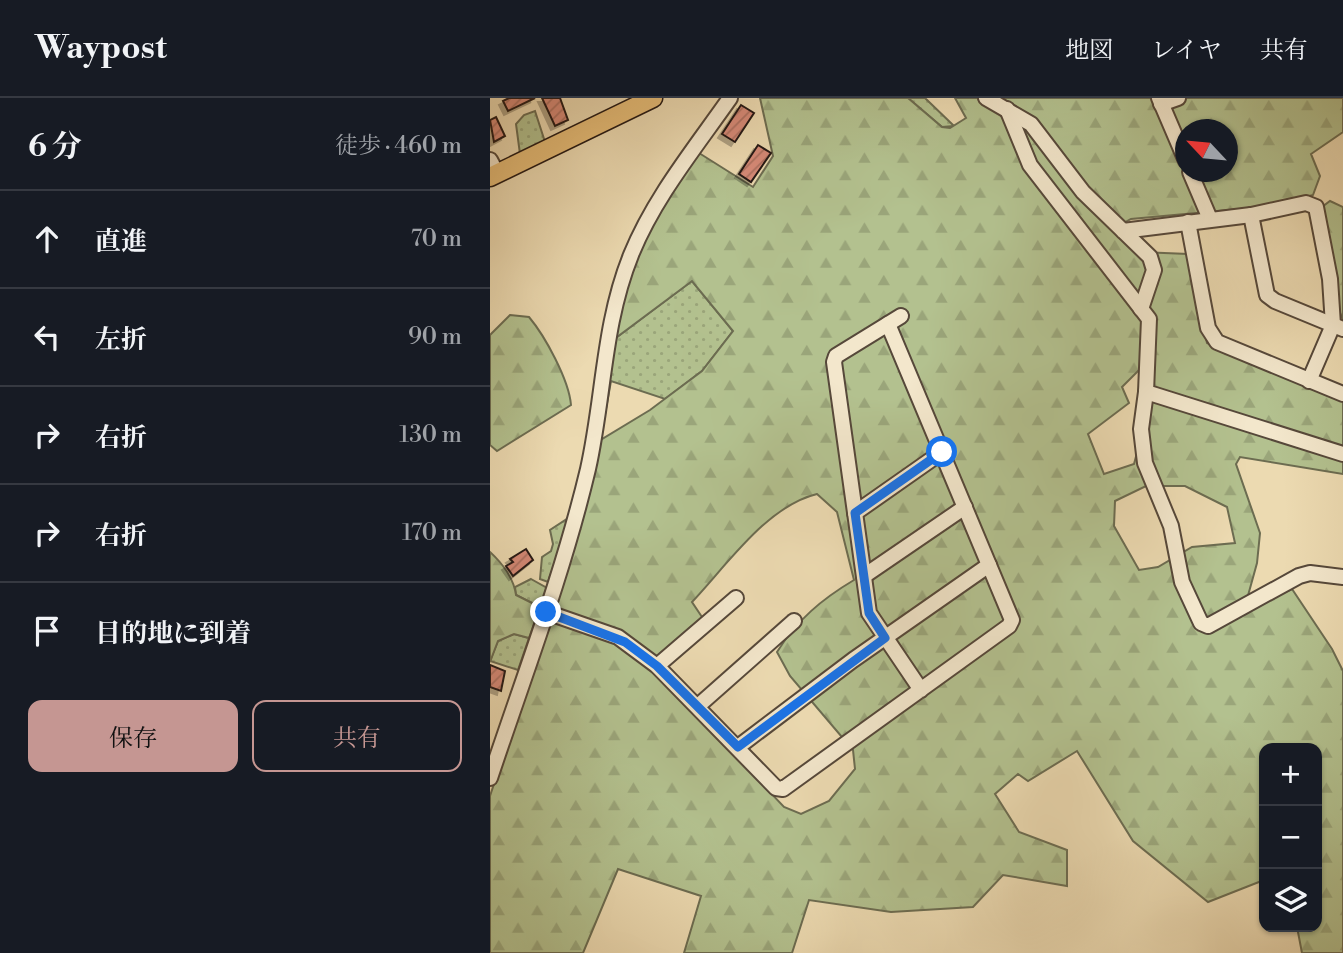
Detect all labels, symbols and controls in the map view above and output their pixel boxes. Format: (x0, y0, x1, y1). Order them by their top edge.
text: Waypost (35, 28, 167, 69)
text: 地図 (1065, 36, 1113, 66)
text: レイヤ (1151, 36, 1222, 66)
text: 共有 (1260, 36, 1308, 66)
north arrow (1175, 119, 1238, 182)
text: 6 分 (28, 128, 82, 166)
text: 徒歩 · 460 m (335, 132, 462, 160)
icon: ahead (28, 220, 66, 258)
text: 70 m (411, 225, 462, 253)
text: 直進 (95, 226, 147, 258)
icon: left (28, 318, 66, 356)
text: 90 m (408, 323, 462, 351)
text: 左折 (95, 324, 147, 356)
icon: right (28, 416, 66, 454)
text: 130 m (399, 421, 462, 449)
text: 右折 (95, 422, 147, 454)
route start (926, 436, 957, 467)
icon: right (28, 514, 66, 552)
text: 170 m (402, 519, 462, 547)
text: 右折 (95, 520, 147, 552)
route end (530, 596, 561, 627)
icon: arrive (28, 612, 66, 650)
text: 目的地に到着 (95, 618, 251, 650)
button: 保存 (28, 700, 238, 772)
button: 共有 (252, 700, 462, 772)
map controls (1259, 743, 1322, 932)
button: + (1259, 743, 1322, 806)
button: − (1259, 806, 1322, 869)
button: layers (1259, 869, 1322, 932)

